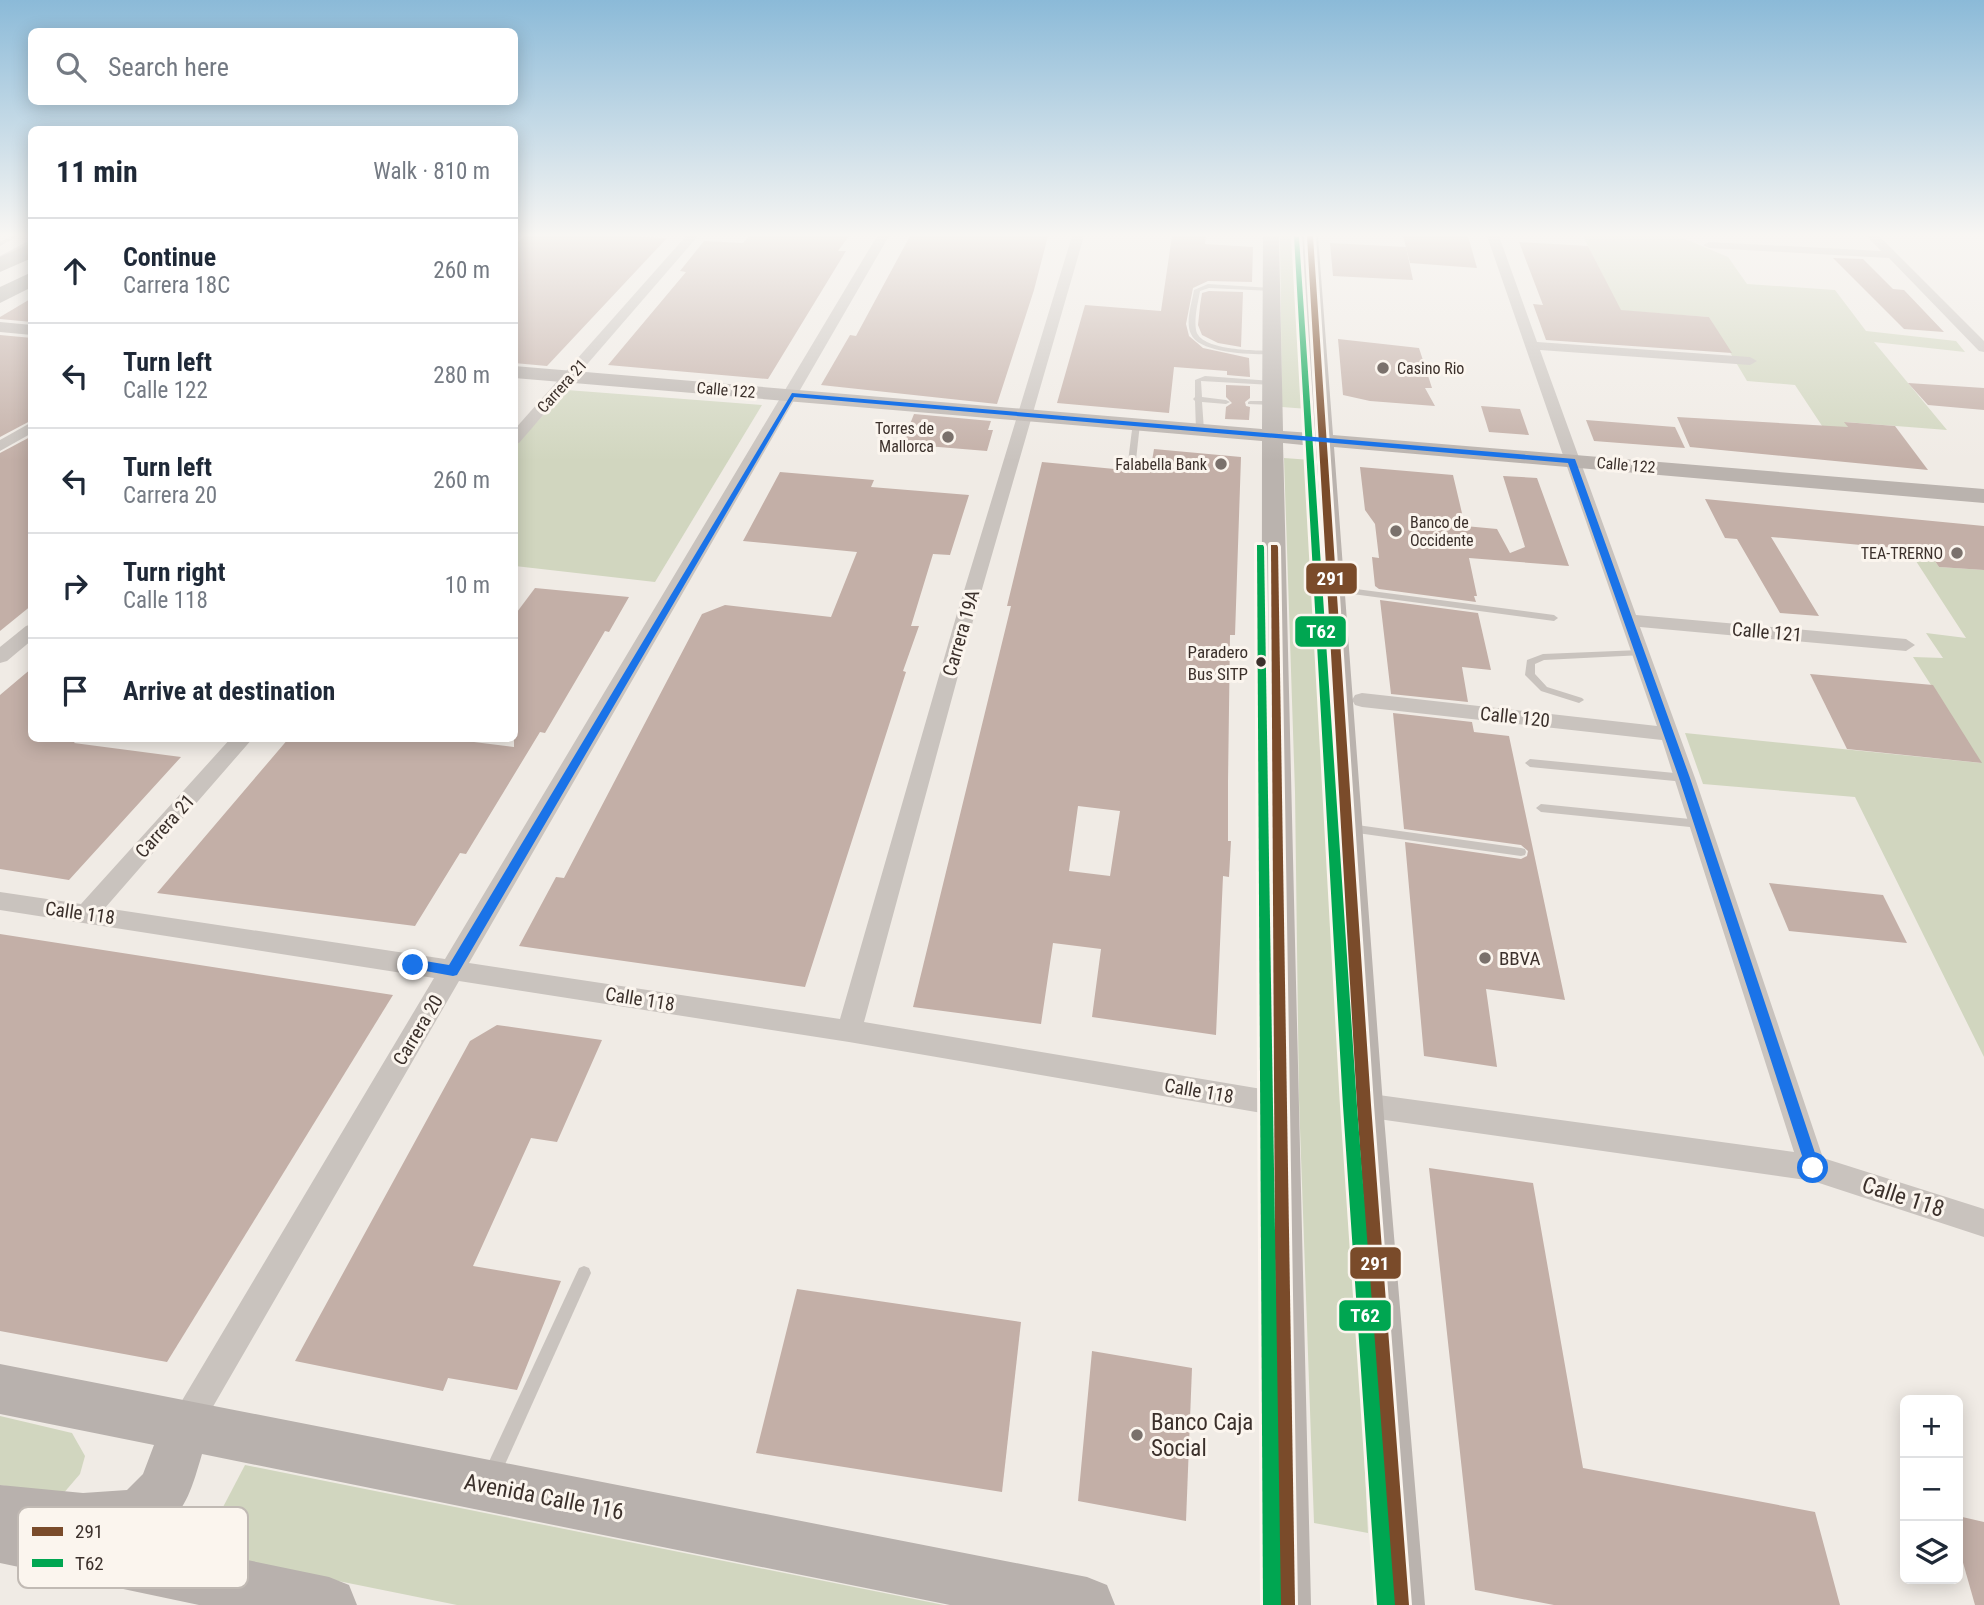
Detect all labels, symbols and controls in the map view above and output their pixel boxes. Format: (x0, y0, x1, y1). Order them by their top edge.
search box (28, 28, 518, 105)
icon: search (52, 48, 90, 86)
text: Search here (108, 52, 229, 82)
text: 11 min (56, 154, 138, 189)
text: Walk · 810 m (373, 158, 490, 185)
text: Continue (123, 242, 216, 272)
icon: ahead (56, 252, 94, 290)
text: 260 m (433, 257, 490, 284)
text: Carrera 18C (123, 272, 230, 299)
text: Turn left (123, 347, 212, 377)
street label: Carrera 21 (533, 355, 591, 417)
icon: left (56, 357, 94, 395)
place label: Casino Rio (1397, 359, 1464, 378)
marker: Casino Rio (1375, 360, 1391, 376)
text: 280 m (433, 362, 490, 389)
text: Calle 122 (123, 377, 208, 404)
street label: Calle 122 (696, 378, 756, 402)
place label: Torres de Mallorca (875, 419, 934, 456)
marker: Torres de Mallorca (940, 429, 956, 445)
text: Turn left (123, 452, 212, 482)
street label: Calle 122 (1596, 453, 1656, 477)
place label: Falabella Bank (1115, 455, 1208, 474)
marker: Falabella Bank (1213, 456, 1229, 472)
icon: left (56, 462, 94, 500)
text: 260 m (433, 467, 490, 494)
text: Carrera 20 (123, 482, 217, 509)
place label: Banco de Occidente (1410, 513, 1474, 550)
marker: Banco de Occidente (1388, 523, 1404, 539)
place label: TEA-TRERNO (1861, 544, 1943, 563)
marker: TEA-TRERNO (1949, 545, 1965, 561)
text: Turn right (123, 557, 225, 587)
line badge: 291 (1305, 562, 1358, 595)
icon: right (56, 567, 94, 605)
text: 291 (1317, 567, 1345, 590)
text: 10 m (445, 572, 490, 599)
text: Calle 118 (123, 587, 208, 614)
street label: Carrera 19A (938, 587, 984, 679)
line badge: T62 (1294, 615, 1347, 648)
street label: Calle 121 (1731, 617, 1803, 647)
text: T62 (1306, 620, 1336, 643)
place label: Paradero Bus SITP (1188, 642, 1248, 684)
marker: Paradero Bus SITP (1254, 655, 1268, 669)
icon: arrive (56, 672, 94, 710)
text: Arrive at destination (123, 676, 335, 706)
street label: Calle 120 (1479, 702, 1551, 732)
street label: Carrera 21 (130, 789, 200, 863)
street label: Calle 118 (44, 897, 116, 929)
place label: BBVA (1499, 947, 1540, 970)
route end (397, 949, 428, 980)
marker: BBVA (1477, 950, 1493, 966)
street label: Calle 118 (604, 982, 676, 1016)
street label: Carrera 20 (388, 991, 448, 1069)
street label: Calle 118 (1163, 1074, 1235, 1108)
route start (1797, 1152, 1828, 1183)
street label: Calle 118 (1859, 1171, 1947, 1223)
line badge: 291 (1349, 1246, 1402, 1280)
text: 291 (1361, 1252, 1389, 1275)
line badge: T62 (1338, 1299, 1392, 1332)
text: T62 (1350, 1304, 1380, 1327)
map controls (1900, 1395, 1963, 1584)
button: + (1900, 1395, 1963, 1458)
place label: Banco Caja Social (1151, 1409, 1253, 1462)
marker: Banco Caja Social (1129, 1427, 1145, 1443)
button: − (1900, 1458, 1963, 1521)
street label: Avenida Calle 116 (462, 1468, 626, 1526)
legend (18, 1507, 248, 1588)
text: 291 (75, 1520, 103, 1543)
button: layers (1900, 1521, 1963, 1584)
text: T62 (75, 1552, 104, 1575)

